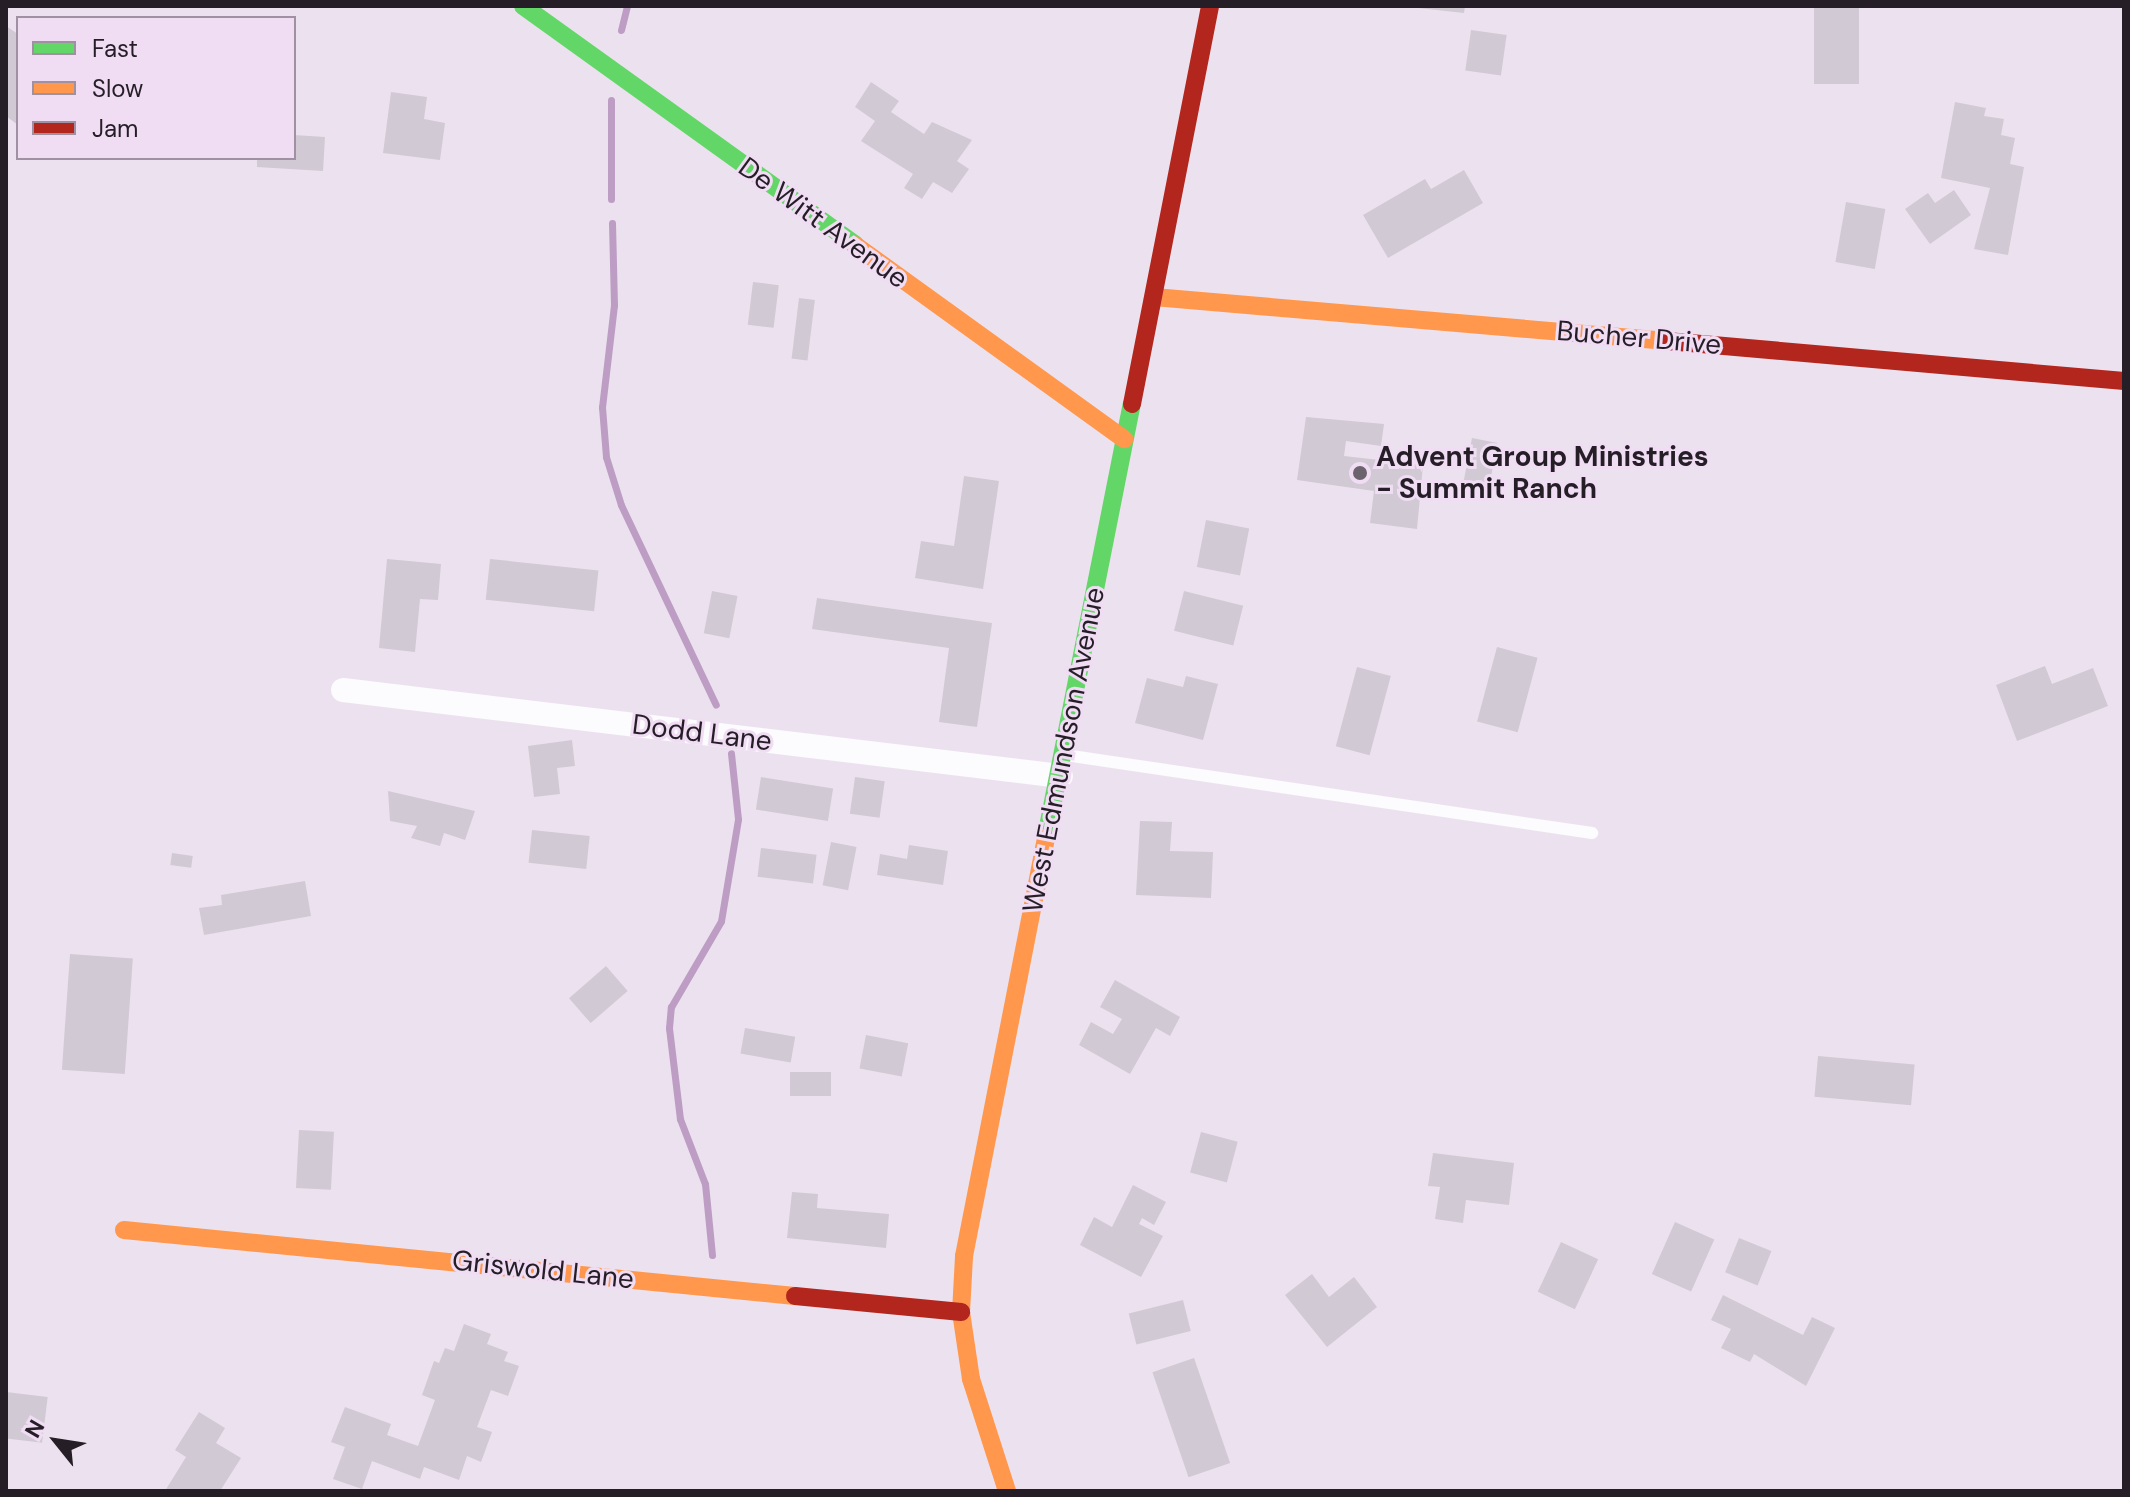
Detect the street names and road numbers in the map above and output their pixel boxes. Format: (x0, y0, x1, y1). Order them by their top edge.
street label: De Witt Avenue (732, 150, 914, 296)
street label: Bucher Drive (1555, 314, 1723, 362)
street label: West Edmundson Avenue (1016, 584, 1112, 916)
street label: Dodd Lane (630, 708, 774, 758)
street label: Griswold Lane (451, 1244, 635, 1296)

